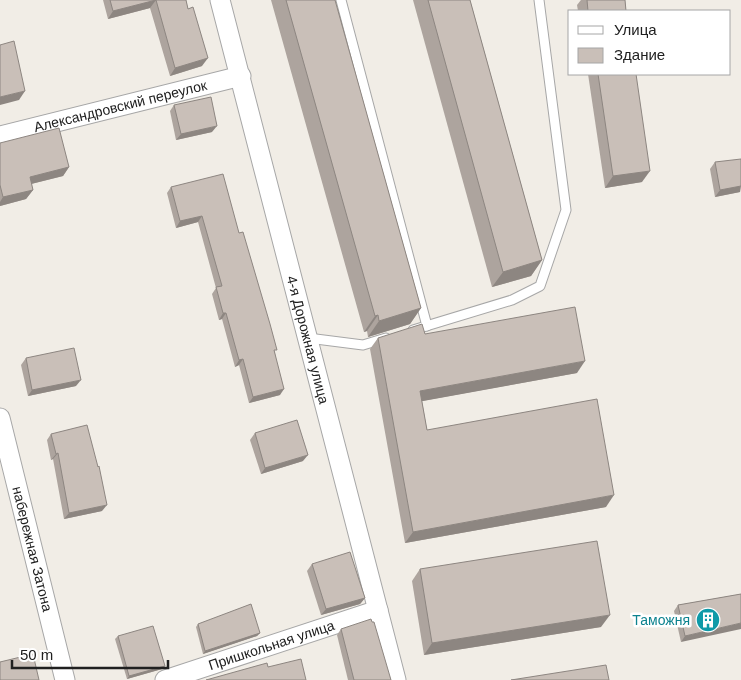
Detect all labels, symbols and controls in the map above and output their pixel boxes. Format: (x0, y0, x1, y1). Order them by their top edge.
legend (568, 10, 731, 75)
text: Улица (614, 21, 657, 38)
text: Здание (614, 46, 665, 63)
street label: Александровский переулок (32, 77, 209, 135)
street label: 4-я Дорожная улица (284, 274, 332, 406)
street label: набережная Затона (9, 485, 56, 614)
building icon: Таможня (695, 607, 721, 633)
place label: Таможня (632, 612, 690, 628)
street label: Пришкольная улица (206, 617, 337, 673)
scale bar (12, 638, 169, 670)
text: 50 m (20, 646, 53, 663)

